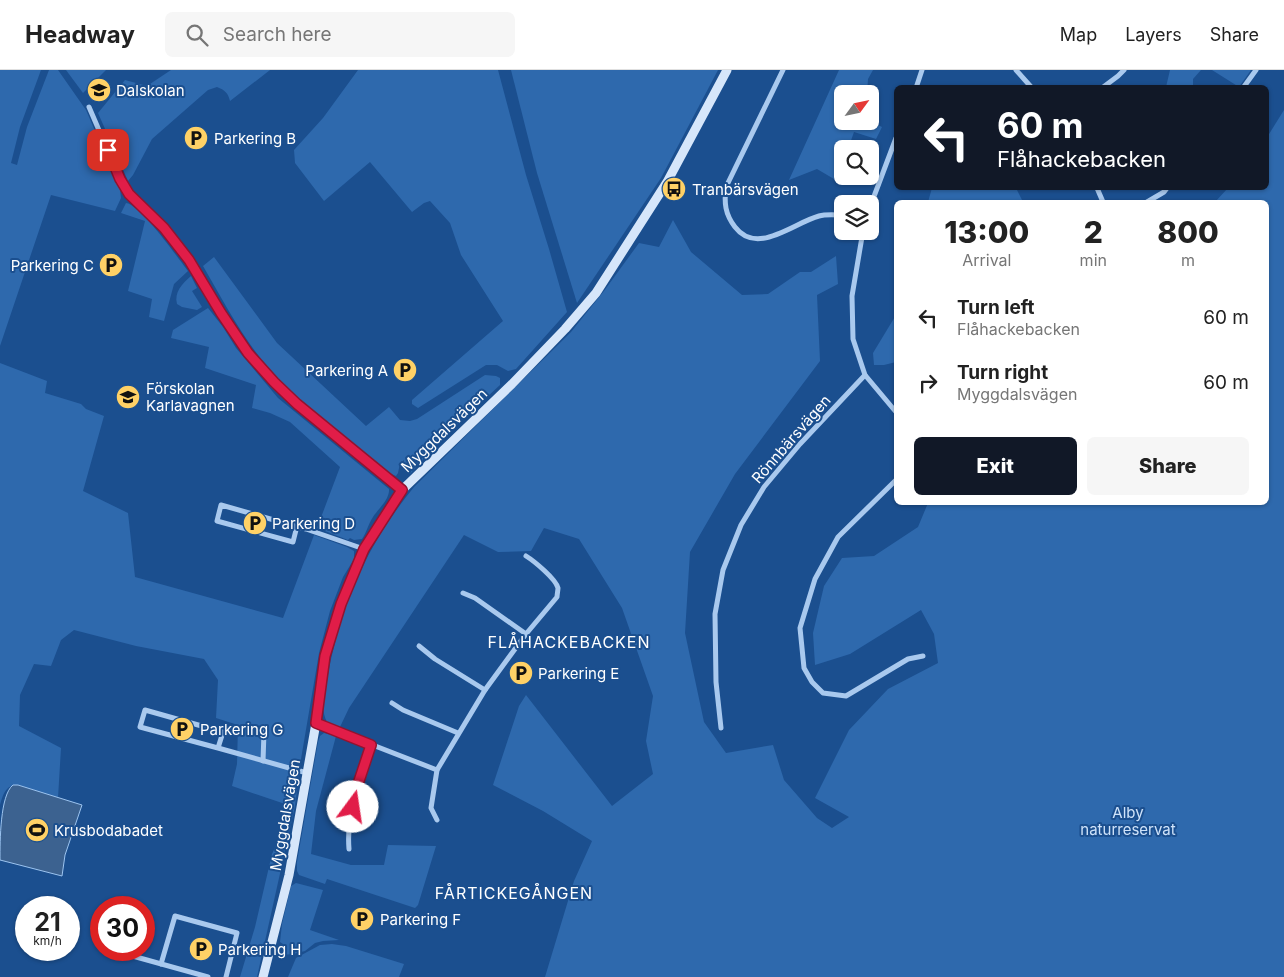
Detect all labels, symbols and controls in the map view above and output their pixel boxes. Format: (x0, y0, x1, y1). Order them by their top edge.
search box (165, 12, 515, 57)
text: Headway (25, 20, 135, 49)
icon: search (183, 21, 211, 49)
text: Search here (223, 23, 331, 46)
text: Map (1060, 24, 1097, 45)
text: Layers (1125, 24, 1182, 45)
text: Share (1210, 24, 1259, 45)
school or university icon: Dalskolan (86, 77, 112, 103)
place label: Dalskolan (116, 81, 185, 100)
north arrow (834, 85, 879, 130)
map controls (834, 85, 879, 240)
text: 60 m (997, 104, 1084, 146)
icon: left (914, 105, 979, 170)
parking icon: Parkering B (183, 125, 209, 151)
pin (87, 129, 129, 171)
place label: Parkering B (214, 129, 296, 148)
icon: arrive (94, 136, 122, 164)
button: search (834, 140, 879, 185)
text: Flåhackebacken (997, 146, 1166, 172)
bus stop icon: Tranbärsvägen (661, 176, 687, 202)
place label: Tranbärsvägen (692, 180, 799, 199)
button: layers (834, 195, 879, 240)
text: 13:00 (944, 214, 1029, 250)
text: 2 (1084, 214, 1103, 250)
text: 800 (1157, 214, 1219, 250)
text: Arrival (962, 250, 1011, 270)
text: min (1080, 250, 1107, 270)
text: m (1181, 250, 1195, 270)
parking icon: Parkering C (98, 252, 124, 278)
place label: Parkering C (11, 256, 94, 275)
text: Turn left (957, 296, 1035, 319)
icon: left (914, 304, 942, 332)
text: 60 m (1203, 306, 1249, 329)
text: Flåhackebacken (957, 319, 1080, 339)
parking icon: Parkering A (392, 357, 418, 383)
place label: Parkering A (305, 361, 388, 380)
text: Turn right (957, 361, 1048, 384)
icon: right (914, 369, 942, 397)
text: 60 m (1203, 371, 1249, 394)
place label: Förskolan Karlavagnen (146, 379, 235, 415)
school or university icon: Förskolan Karlavagnen (115, 384, 141, 410)
street label: Myggdalsvägen (397, 384, 491, 476)
text: Myggdalsvägen (957, 384, 1077, 404)
street label: Rönnbärsvägen (747, 391, 835, 487)
button: Exit (914, 437, 1077, 495)
button: Share (1087, 437, 1249, 495)
parking icon: Parkering D (242, 510, 268, 536)
place label: Parkering D (272, 514, 355, 533)
district label: FLÅHACKEBACKEN (487, 632, 651, 652)
parking icon: Parkering E (508, 660, 534, 686)
place label: Parkering E (538, 664, 619, 683)
parking icon: Parkering G (169, 716, 195, 742)
place label: Parkering G (200, 720, 284, 739)
street label: Myggdalsvägen (266, 758, 304, 872)
position arrow (326, 780, 378, 832)
park label: Alby naturreservat (1080, 803, 1176, 839)
sports icon: Krusbodabadet (24, 817, 50, 843)
place label: Krusbodabadet (54, 821, 163, 840)
district label: FÅRTICKEGÅNGEN (435, 883, 593, 903)
speed limit sign: 30 (90, 896, 155, 961)
parking icon: Parkering F (349, 906, 375, 932)
text: 21 (34, 907, 61, 937)
place label: Parkering F (380, 910, 461, 929)
text: km/h (33, 933, 62, 948)
parking icon: Parkering H (188, 936, 214, 962)
place label: Parkering H (218, 940, 301, 959)

